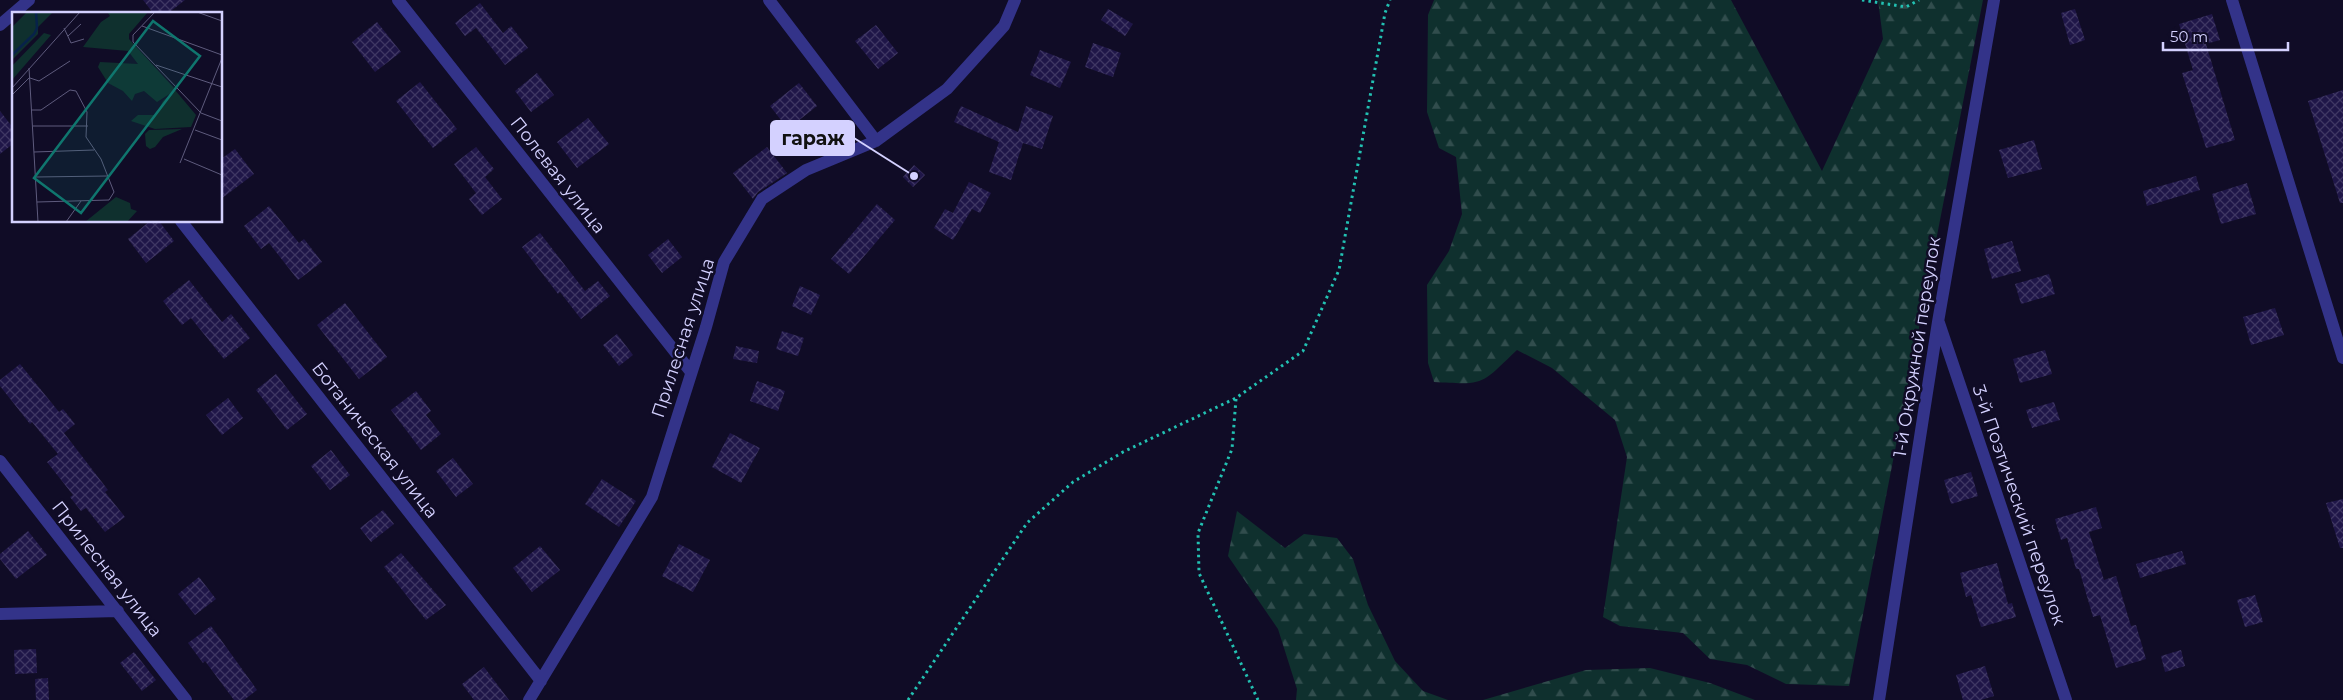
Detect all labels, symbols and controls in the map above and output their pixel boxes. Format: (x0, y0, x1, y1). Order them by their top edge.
inset map (12, 12, 222, 222)
scale bar (2163, 20, 2288, 52)
text: 50 m (2170, 27, 2208, 46)
street label: Полевая улица (506, 112, 610, 238)
callout: гараж (771, 121, 854, 155)
text: гараж (781, 127, 845, 150)
street label: 1-й Окружной переулок (1889, 235, 1945, 459)
street label: Прилесная улица (647, 255, 719, 421)
street label: Ботаническая улица (307, 357, 443, 523)
street label: 3-й Поэтический переулок (1967, 382, 2071, 629)
street label: Прилесная улица (47, 497, 167, 641)

